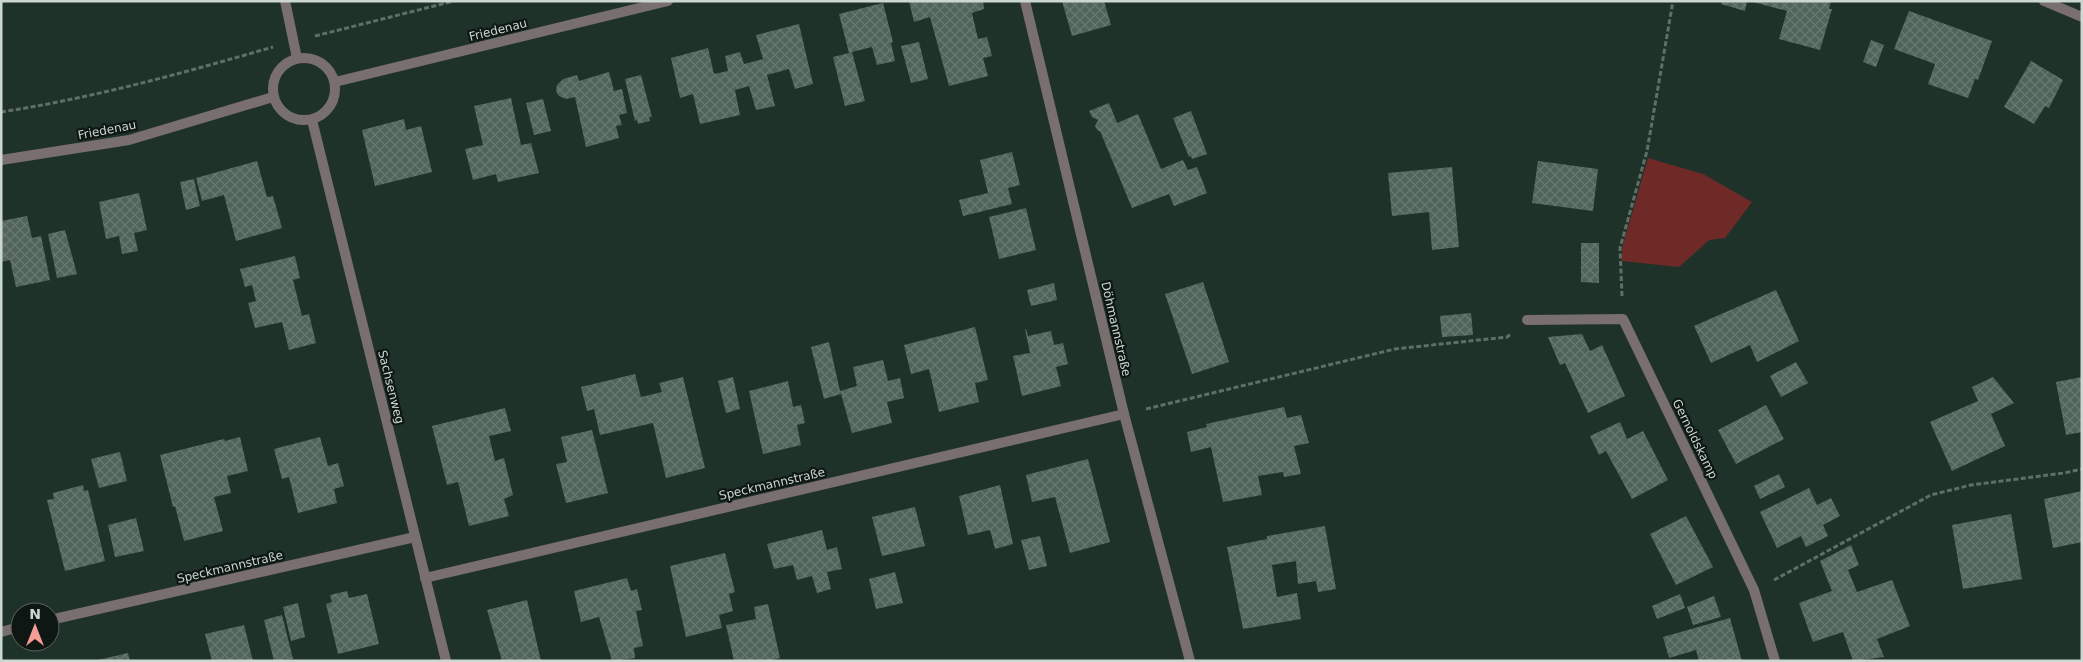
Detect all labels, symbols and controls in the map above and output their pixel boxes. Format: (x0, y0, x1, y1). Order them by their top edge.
street label: Friedenau (468, 16, 528, 44)
street label: Friedenau (77, 117, 137, 143)
street label: Döhmannstraße (1098, 280, 1134, 378)
street label: Sachsenweg (375, 349, 407, 425)
street label: Gernoldskamp (1670, 397, 1720, 481)
street label: Speckmannstraße (718, 465, 826, 503)
street label: Speckmannstraße (176, 548, 284, 586)
north arrow (10, 602, 60, 652)
text: N (29, 606, 41, 622)

